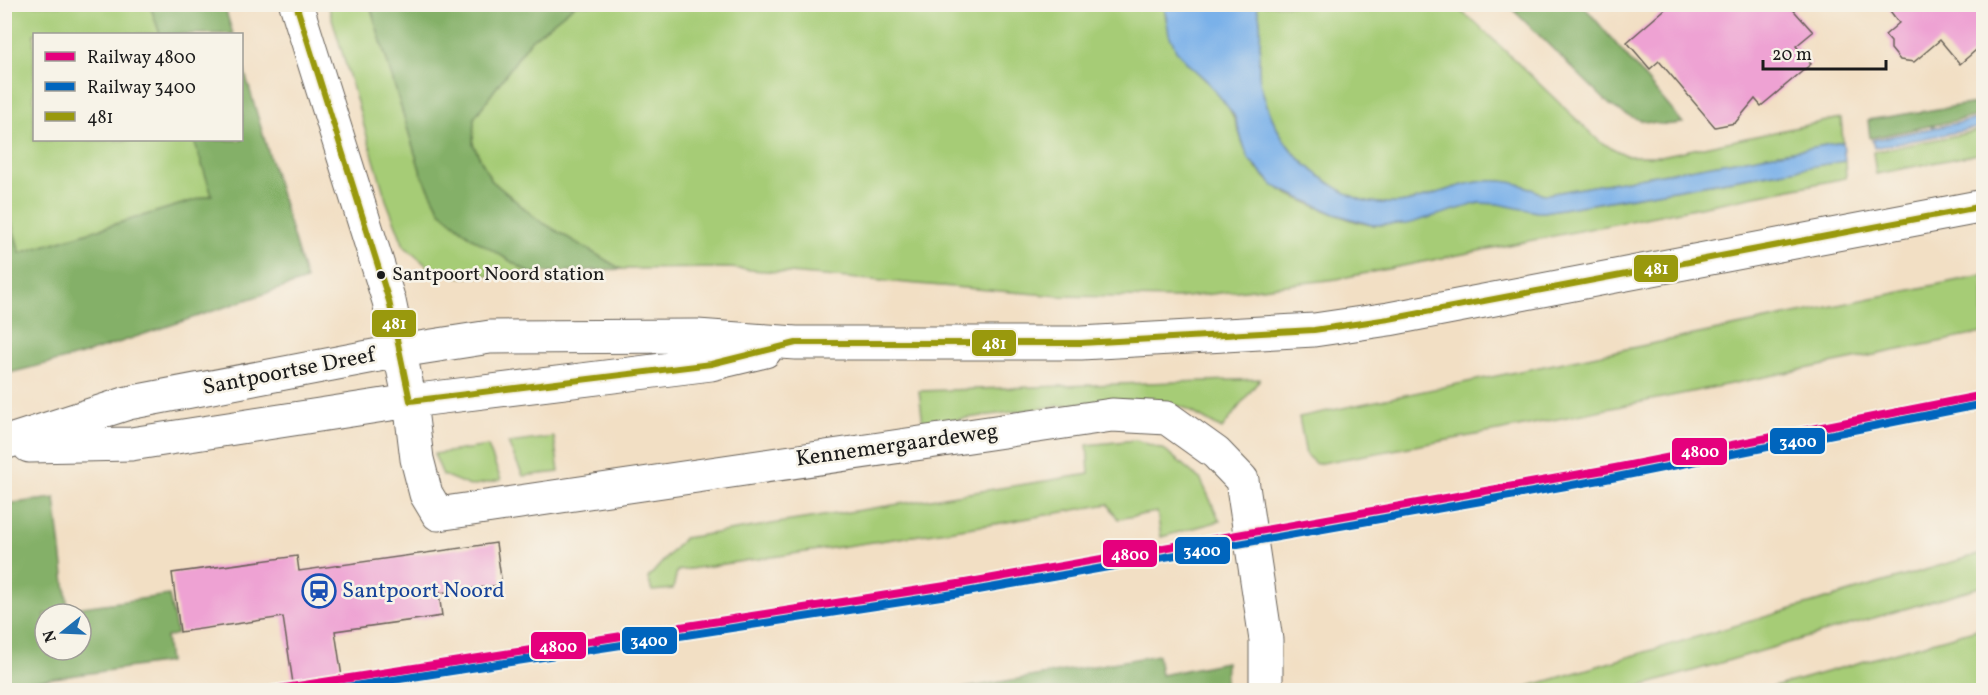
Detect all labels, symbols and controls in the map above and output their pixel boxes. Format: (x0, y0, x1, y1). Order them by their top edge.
legend (33, 33, 243, 141)
scale bar (1763, 33, 1886, 71)
text: 20 m (1772, 43, 1812, 68)
text: Railway 4800 (87, 46, 196, 71)
text: Railway 3400 (87, 76, 196, 101)
text: 481 (87, 106, 114, 131)
line badge: 481 (1633, 254, 1679, 283)
text: 481 (1644, 259, 1668, 281)
place label: Santpoort Noord station (392, 261, 605, 289)
marker: Santpoort Noord station (375, 269, 387, 281)
line badge: 481 (371, 309, 417, 338)
text: 481 (382, 314, 406, 336)
line badge: 481 (971, 329, 1017, 357)
text: 481 (982, 334, 1006, 356)
street label: Santpoortse Dreef (200, 340, 380, 404)
street label: Kennemergaardeweg (794, 416, 1000, 476)
line badge: 3400 (1769, 427, 1826, 455)
text: 3400 (1779, 432, 1817, 454)
line badge: 4800 (1671, 437, 1728, 466)
text: 4800 (1681, 442, 1719, 464)
line badge: 3400 (1174, 536, 1231, 565)
line badge: 4800 (1102, 539, 1158, 568)
text: 3400 (1183, 541, 1221, 563)
text: 4800 (1111, 545, 1149, 567)
station icon: Santpoort Noord (301, 573, 337, 609)
place label: Santpoort Noord (342, 576, 505, 607)
north arrow (33, 602, 93, 662)
line badge: 3400 (621, 626, 678, 655)
text: N (38, 627, 63, 645)
line badge: 4800 (530, 631, 587, 660)
text: 3400 (630, 631, 668, 653)
text: 4800 (539, 637, 577, 659)

